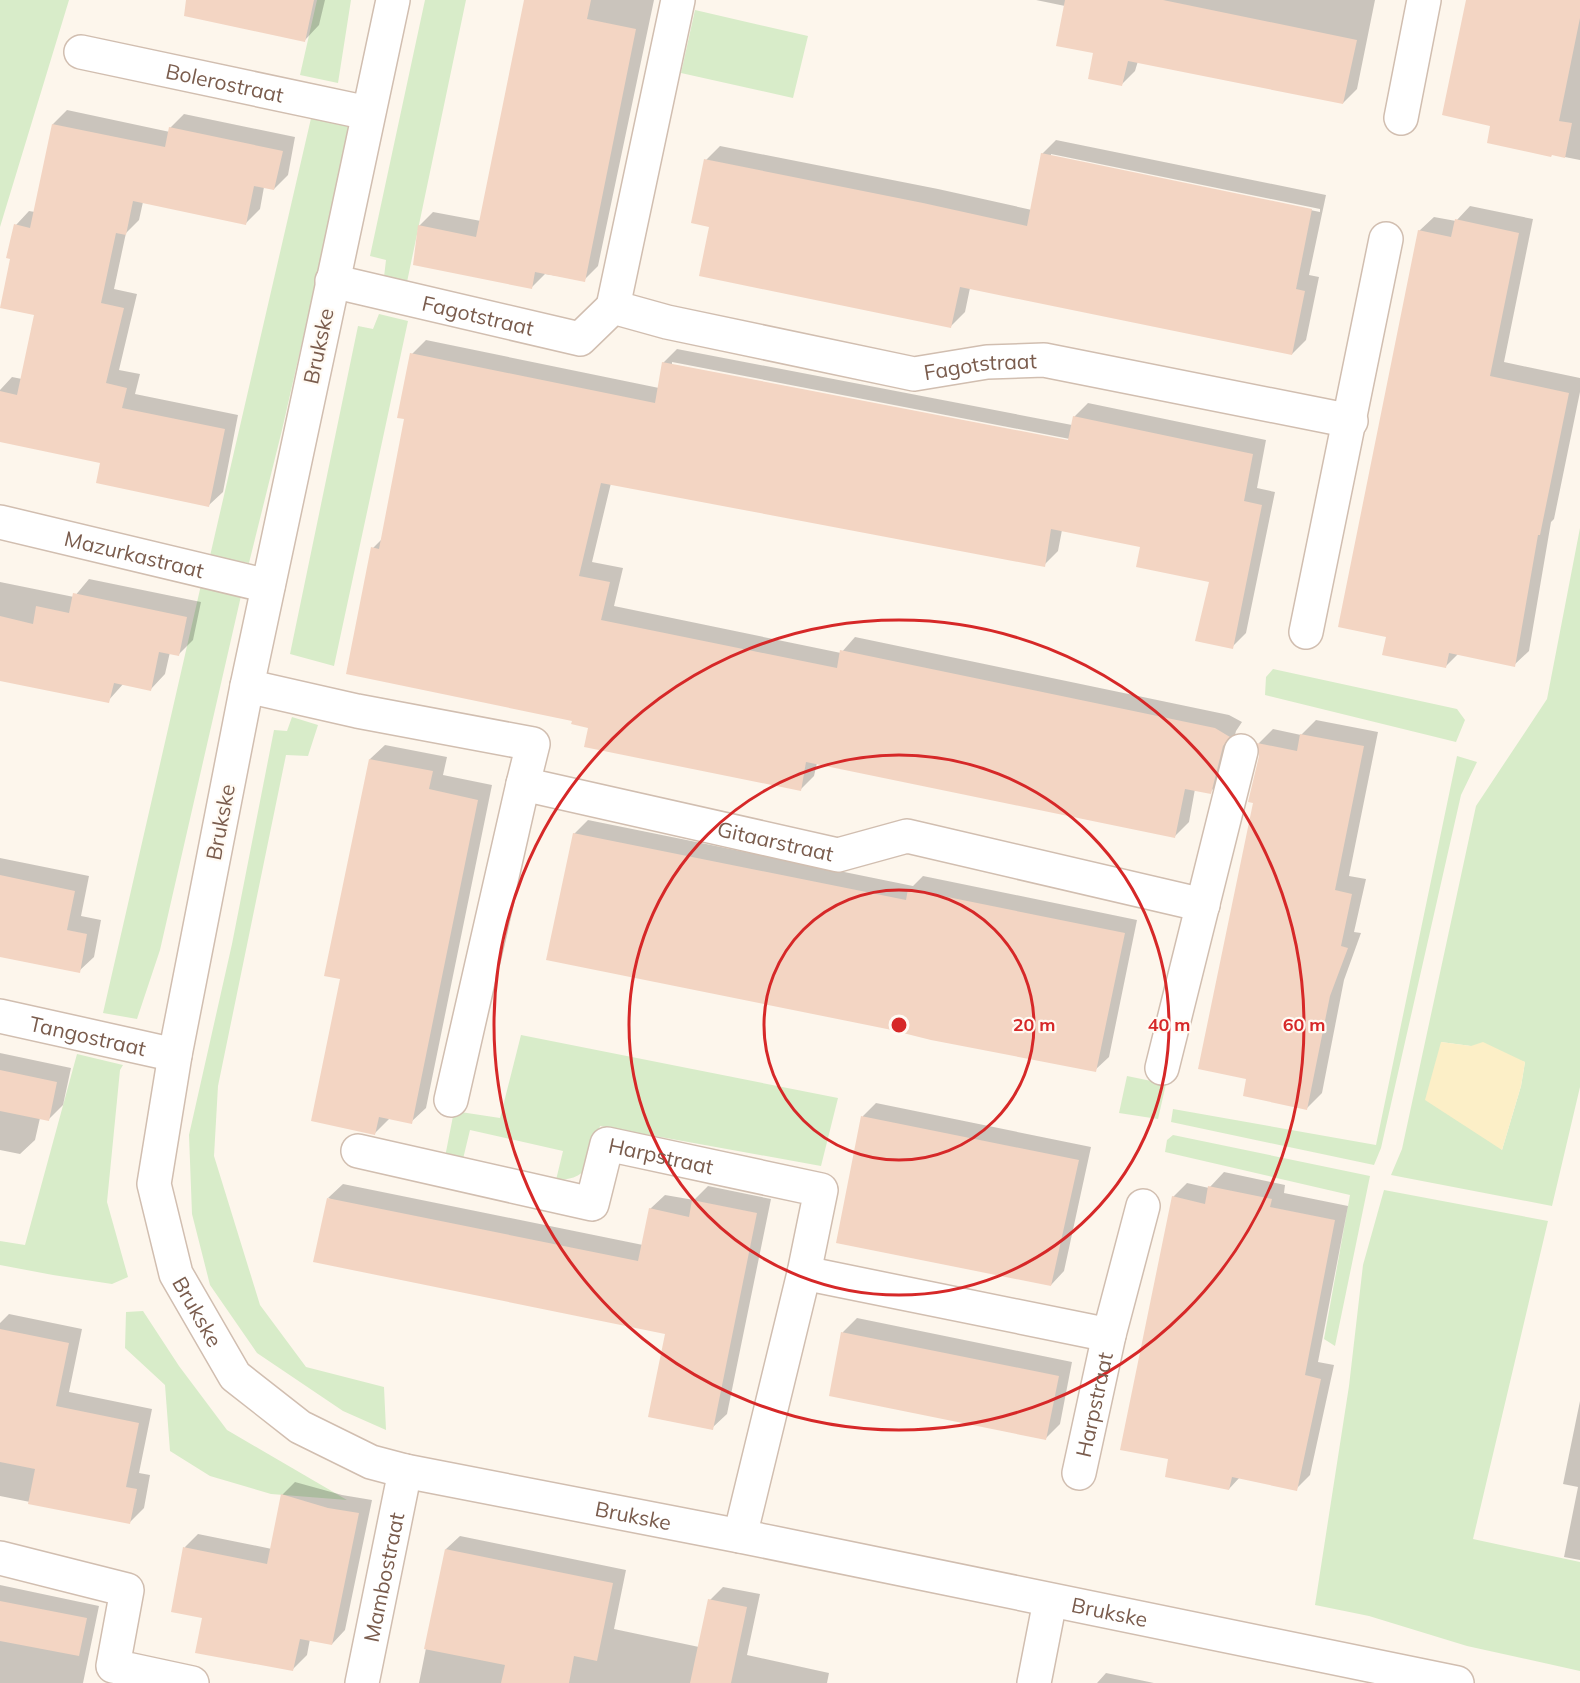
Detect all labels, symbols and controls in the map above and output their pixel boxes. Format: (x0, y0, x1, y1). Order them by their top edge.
street label: Bolerostraat (163, 57, 286, 108)
street label: Fagotstraat (420, 290, 536, 341)
street label: Brukske (297, 306, 339, 386)
street label: Fagotstraat (922, 347, 1037, 385)
street label: Mazurkastraat (62, 525, 207, 583)
street label: Brukske (200, 782, 240, 862)
street label: Gitaarstraat (715, 815, 836, 867)
street label: Tangostraat (27, 1010, 148, 1061)
text: 20 m (1013, 1013, 1055, 1036)
text: 40 m (1148, 1013, 1190, 1036)
text: 60 m (1283, 1013, 1325, 1036)
centre of rings (889, 1015, 909, 1035)
street label: Harpstraat (606, 1132, 716, 1180)
street label: Brukske (167, 1272, 228, 1351)
street label: Harpstraat (1070, 1350, 1118, 1460)
street label: Brukske (593, 1495, 674, 1535)
street label: Mambostraat (358, 1510, 409, 1644)
street label: Brukske (1069, 1591, 1150, 1632)

